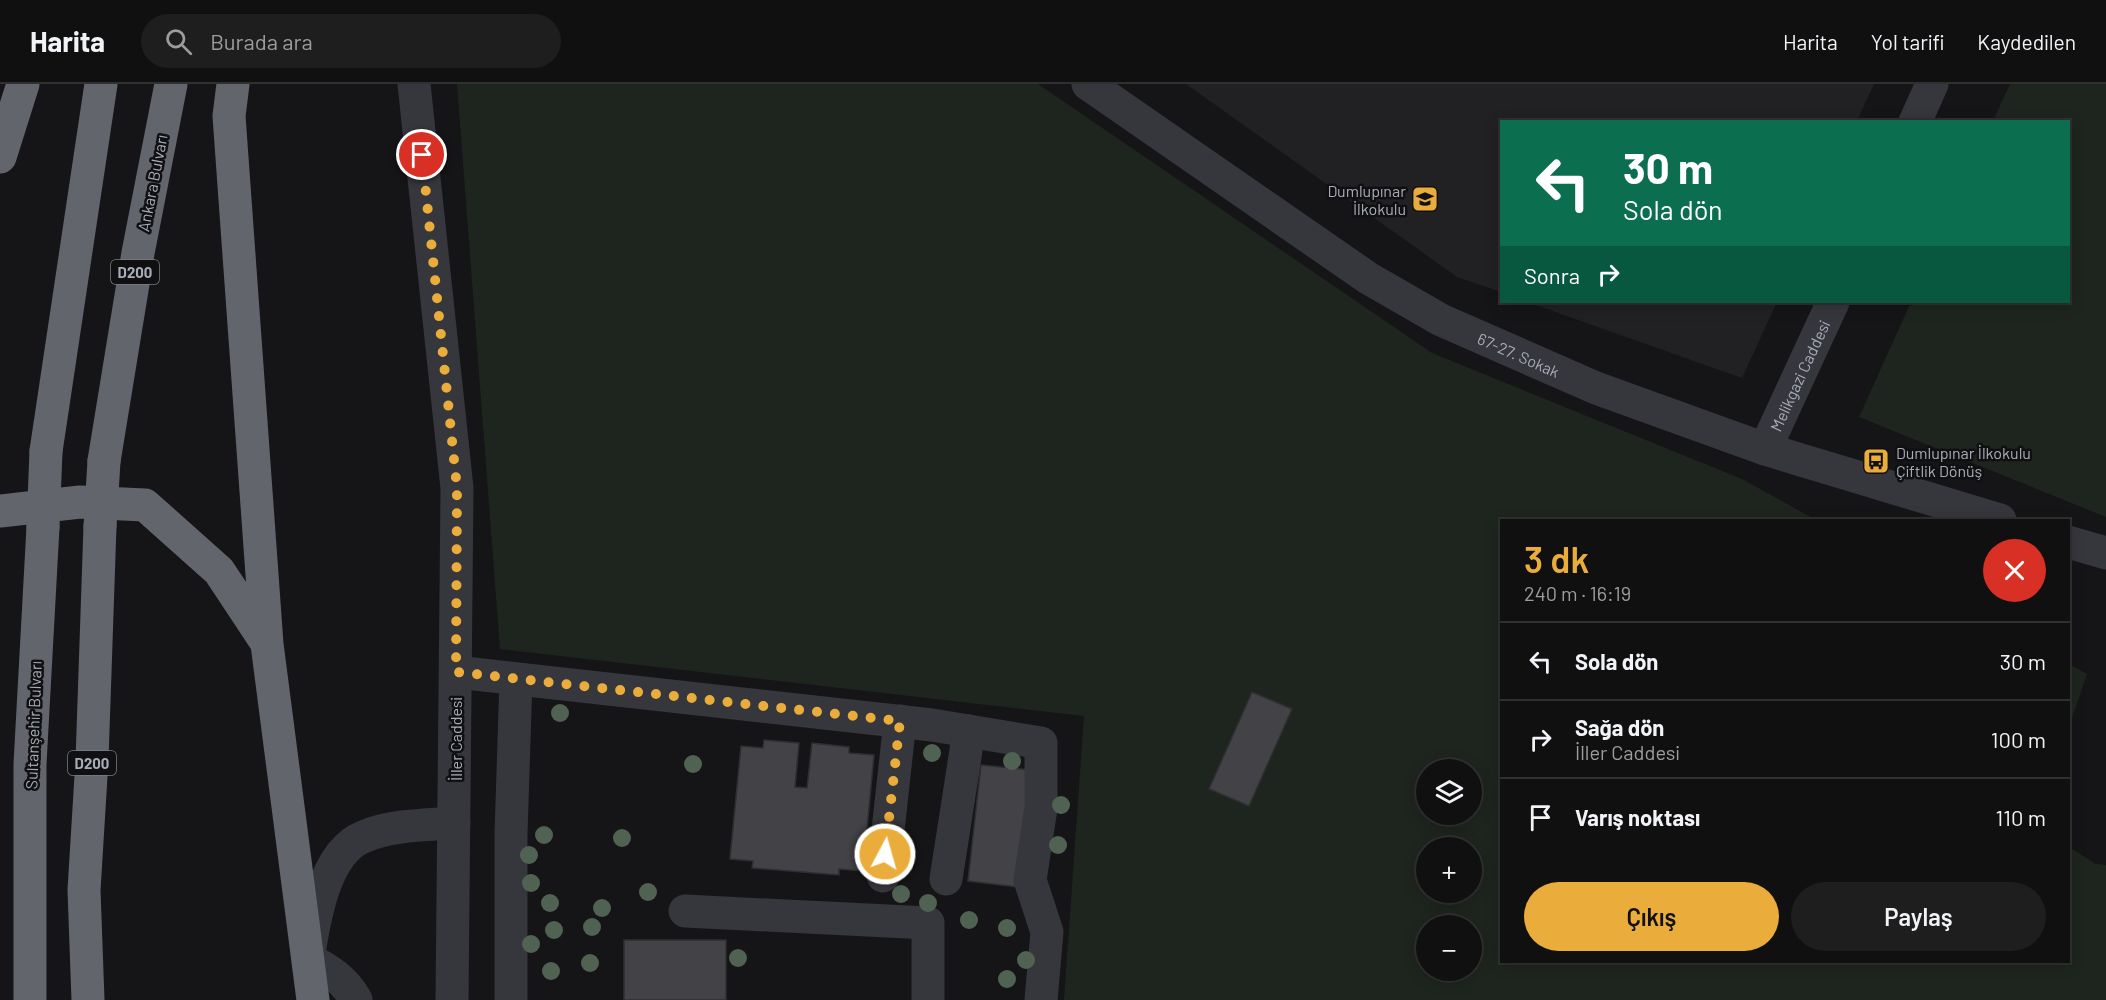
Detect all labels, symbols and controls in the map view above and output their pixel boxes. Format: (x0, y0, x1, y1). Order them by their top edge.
search box (141, 14, 561, 68)
text: Harita (30, 24, 105, 58)
icon: search (162, 25, 195, 58)
text: Burada ara (210, 28, 313, 54)
text: Harita (1783, 29, 1838, 54)
text: Yol tarifi (1871, 29, 1944, 54)
text: Kaydedilen (1977, 29, 2076, 54)
pin (396, 129, 447, 180)
street label: Ankara Bulvarı (133, 133, 171, 233)
icon: arrive (405, 138, 438, 171)
text: 30 m (1623, 142, 1713, 192)
icon: left (1524, 144, 1602, 222)
place label: Dumlupınar İlkokulu (1327, 181, 1406, 218)
school or university icon: Dumlupınar İlkokulu (1410, 184, 1440, 214)
text: Sola dön (1623, 193, 1723, 225)
icon: right (1592, 258, 1625, 291)
road number: D200 (111, 260, 159, 284)
text: Sonra (1524, 262, 1580, 288)
street label: Melikgazi Caddesi (1765, 317, 1833, 434)
street label: 67-27. Sokak (1475, 328, 1563, 380)
place label: Dumlupınar İlkokulu Çiftlik Dönüş (1896, 443, 2031, 480)
bus stop icon: Dumlupınar İlkokulu Çiftlik Dönüş (1861, 446, 1891, 476)
text: 3 dk (1524, 537, 1589, 580)
button: close (1983, 539, 2046, 602)
text: 240 m · 16:19 (1524, 581, 1631, 605)
icon: left (1524, 645, 1557, 678)
text: Sola dön (1575, 648, 1658, 674)
text: 30 m (2000, 648, 2046, 674)
street label: Sultanşehir Bulvarı (21, 660, 45, 790)
street label: İller Caddesi (446, 697, 465, 781)
text: Sağa dön (1575, 714, 1664, 740)
icon: right (1524, 723, 1557, 756)
text: 100 m (1991, 726, 2046, 752)
text: İller Caddesi (1575, 740, 1680, 764)
road number: D200 (68, 751, 116, 775)
map controls (1416, 759, 1482, 981)
button: layers (1416, 759, 1482, 825)
icon: arrive (1524, 801, 1557, 834)
text: Varış noktası (1575, 804, 1700, 830)
text: 110 m (1996, 804, 2046, 830)
position arrow (853, 822, 917, 886)
button: + (1416, 837, 1482, 903)
button: Çıkış (1524, 882, 1779, 951)
button: Paylaş (1791, 882, 2046, 951)
button: − (1416, 915, 1482, 981)

